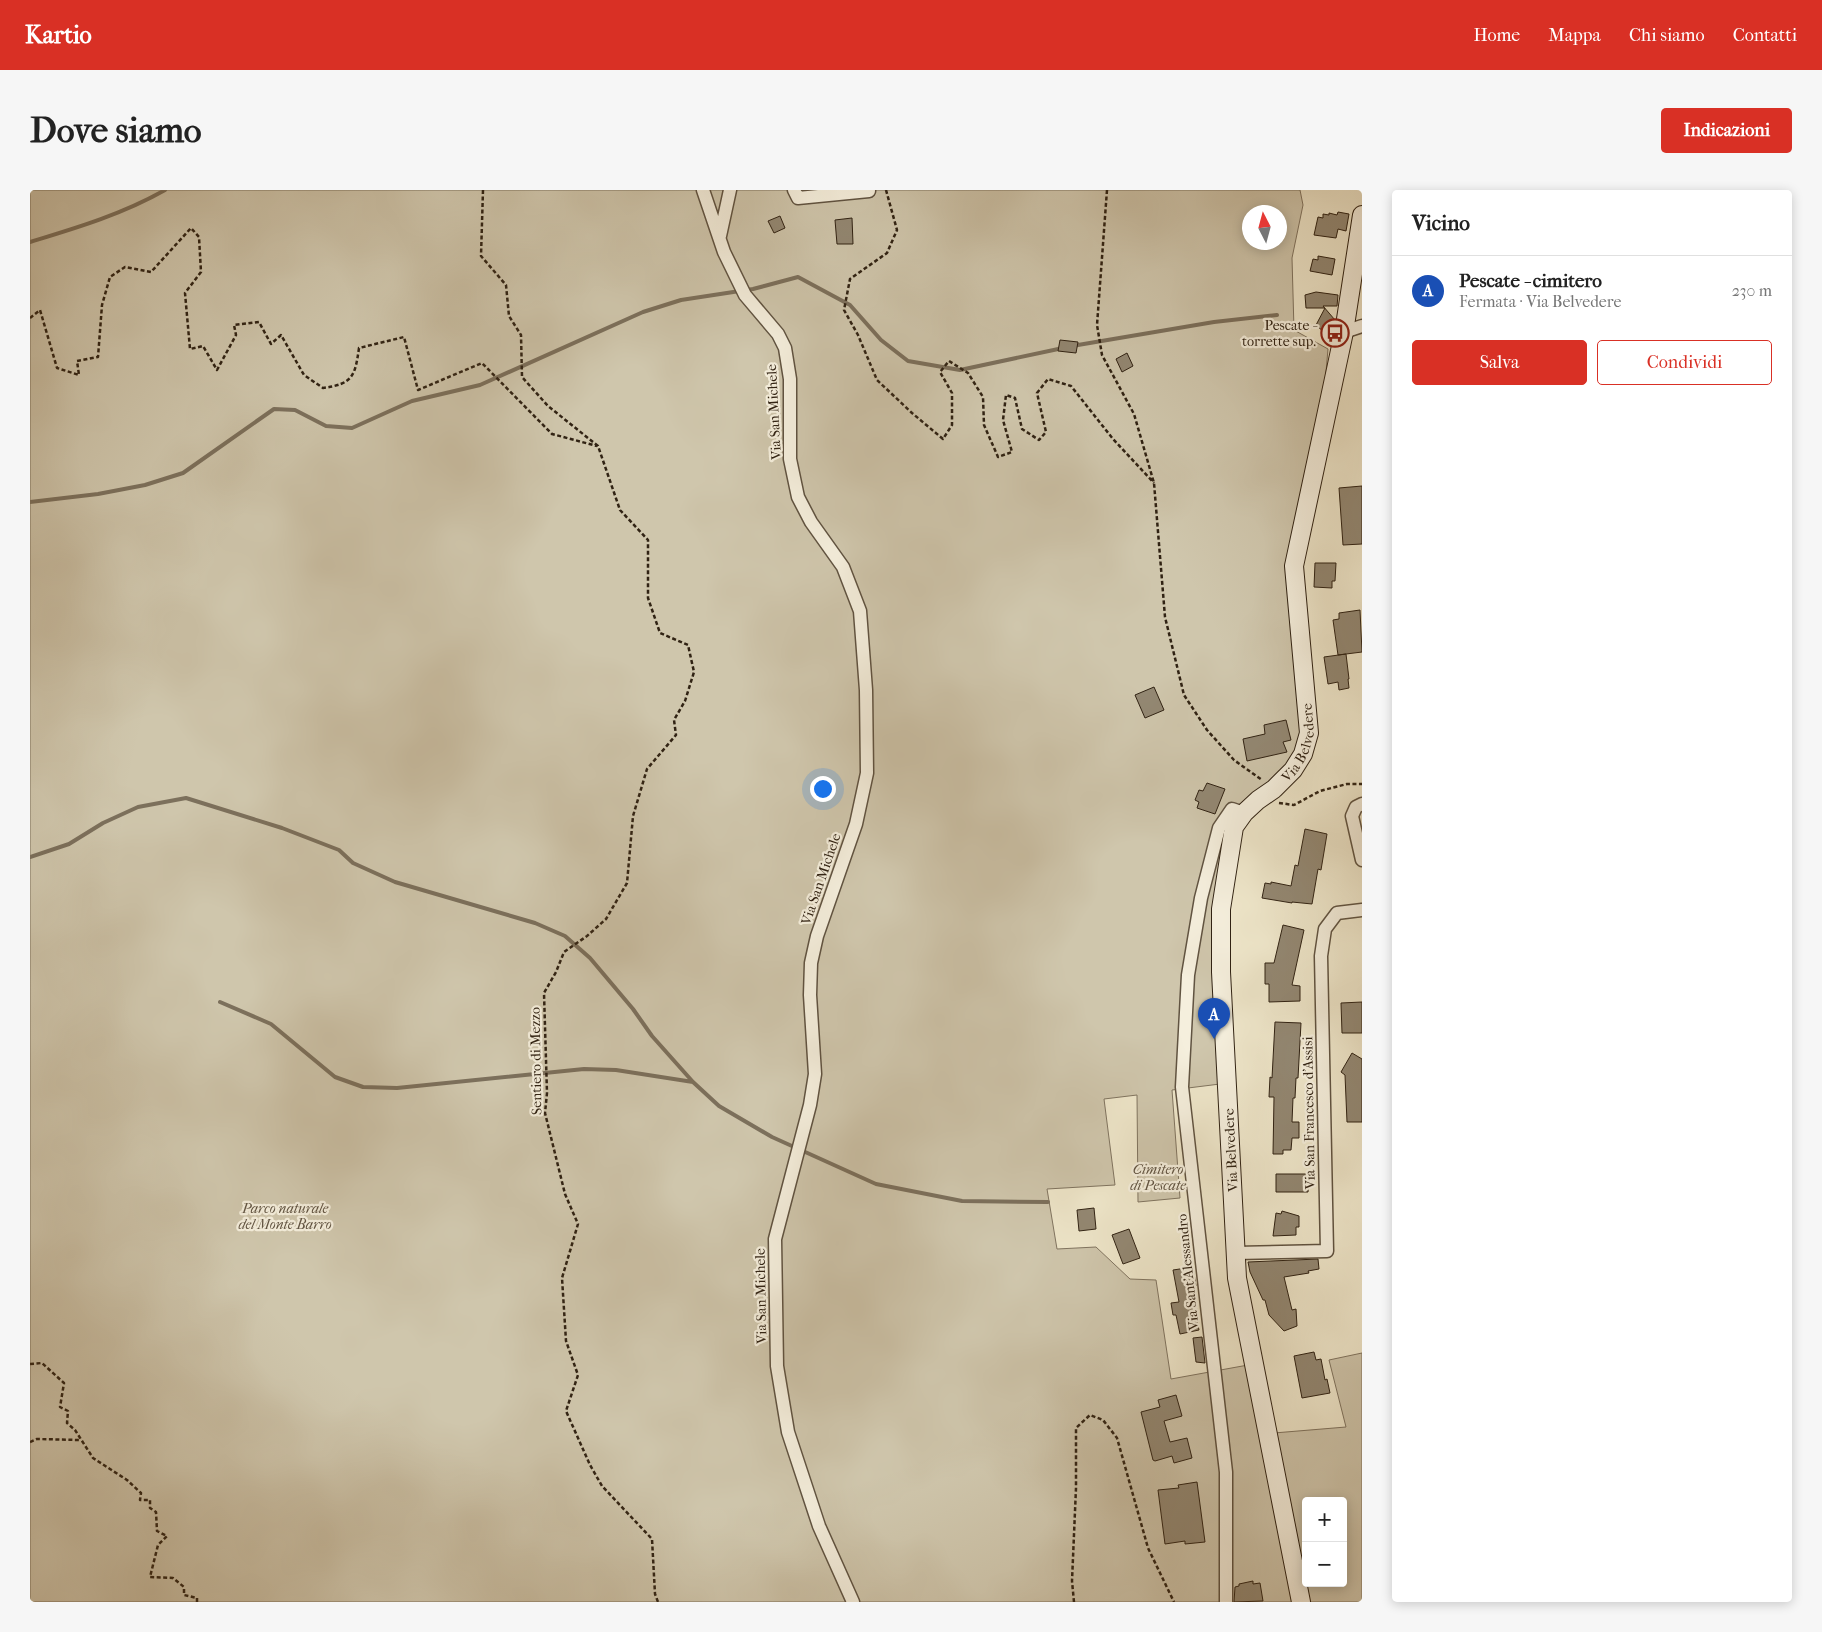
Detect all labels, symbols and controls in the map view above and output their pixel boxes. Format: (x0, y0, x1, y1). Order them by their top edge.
text: Kartio (25, 21, 92, 49)
text: Home (1473, 25, 1520, 46)
text: Mappa (1548, 25, 1601, 46)
text: Chi siamo (1629, 25, 1705, 46)
text: Contatti (1733, 25, 1797, 46)
button: Indicazioni (1661, 108, 1792, 153)
text: Dove siamo (30, 110, 202, 151)
north arrow (1242, 205, 1287, 250)
text: Vicino (1412, 211, 1470, 235)
text: Pescate - cimitero (1459, 270, 1602, 292)
text: A (1423, 281, 1433, 300)
text: 230 m (1732, 281, 1772, 300)
text: Fermata · Via Belvedere (1459, 292, 1621, 311)
place label: Pescate - torrette sup. (1242, 317, 1318, 350)
bus stop icon: Pescate - torrette sup. (1320, 318, 1350, 348)
button: Salva (1412, 340, 1587, 385)
button: Condividi (1597, 340, 1772, 385)
street label: Via San Michele (763, 364, 785, 461)
street label: Via Belvedere (1277, 703, 1318, 786)
your location (810, 776, 836, 802)
street label: Via San Michele (797, 831, 845, 928)
pin: A (1198, 998, 1230, 1039)
street label: Sentiero di Mezzo (527, 1007, 545, 1115)
street label: Via San Francesco d'Assisi (1299, 1036, 1319, 1191)
street label: Via Belvedere (1220, 1108, 1242, 1193)
park label: Cimitero di Pescate (1130, 1161, 1186, 1194)
park label: Parco naturale del Monte Barro (238, 1200, 332, 1233)
street label: Via Sant'Alessandro (1173, 1213, 1203, 1332)
street label: Via San Michele (752, 1248, 770, 1345)
map controls (1302, 1497, 1347, 1587)
button: + (1302, 1497, 1347, 1542)
button: − (1302, 1542, 1347, 1587)

